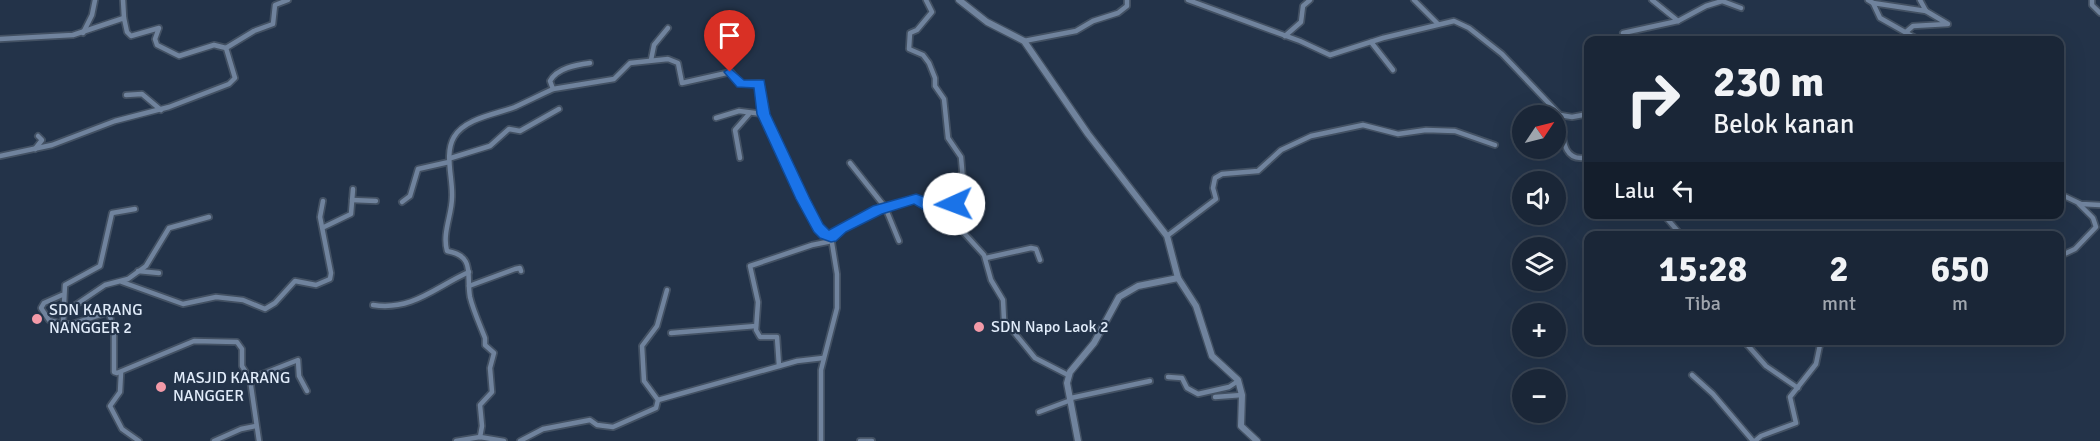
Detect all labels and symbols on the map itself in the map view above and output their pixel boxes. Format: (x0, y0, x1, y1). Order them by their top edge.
pin (704, 10, 755, 72)
north arrow (1512, 105, 1566, 159)
position arrow (922, 172, 986, 236)
place label: SDN KARANG NANGGER 2 (49, 300, 143, 338)
marker: SDN KARANG NANGGER 2 (30, 312, 44, 326)
place label: SDN Napo Laok 2 (991, 317, 1109, 337)
marker: SDN Napo Laok 2 (972, 320, 986, 334)
place label: MASJID KARANG NANGGER (173, 368, 290, 406)
marker: MASJID KARANG NANGGER (154, 380, 168, 394)

